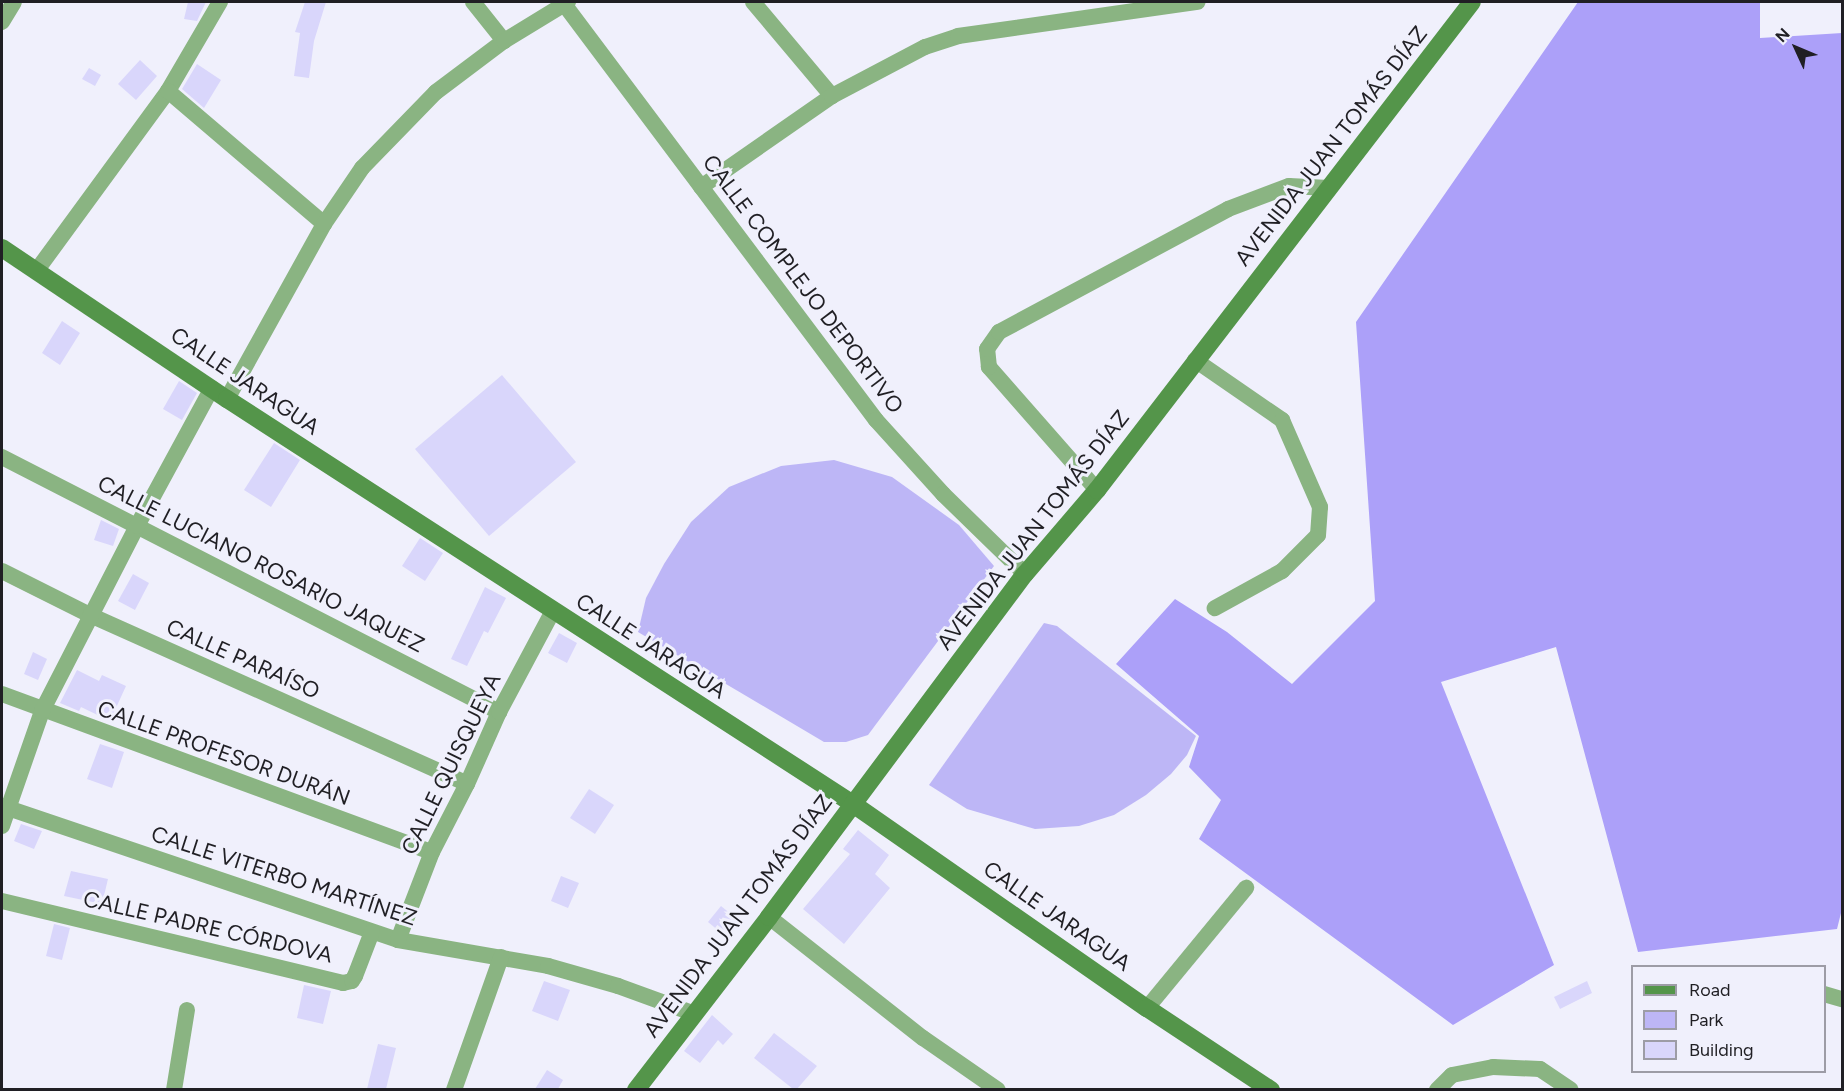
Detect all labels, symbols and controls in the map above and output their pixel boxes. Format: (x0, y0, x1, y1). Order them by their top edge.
north arrow (1766, 18, 1826, 78)
street label: AVENIDA JUAN TOMÁS DÍAZ (1229, 21, 1433, 271)
text: N (1772, 24, 1794, 46)
street label: CALLE COMPLEJO DEPORTIVO (697, 150, 909, 418)
street label: CALLE JARAGUA (166, 322, 324, 440)
street label: AVENIDA JUAN TOMÁS DÍAZ (931, 405, 1135, 655)
street label: CALLE LUCIANO ROSARIO JAQUEZ (93, 470, 429, 658)
street label: CALLE JARAGUA (571, 588, 731, 704)
street label: CALLE PARAÍSO (162, 613, 324, 705)
street label: CALLE QUISQUEYA (396, 669, 506, 859)
street label: CALLE PROFESOR DURÁN (94, 695, 354, 811)
street label: AVENIDA JUAN TOMÁS DÍAZ (638, 790, 838, 1042)
street label: CALLE VITERBO MARTÍNEZ (148, 821, 420, 931)
street label: CALLE JARAGUA (978, 855, 1136, 977)
street label: CALLE PADRE CÓRDOVA (81, 885, 335, 969)
legend (1631, 965, 1826, 1073)
text: Road (1689, 979, 1730, 1001)
text: Park (1689, 1009, 1723, 1031)
text: Building (1689, 1039, 1754, 1061)

